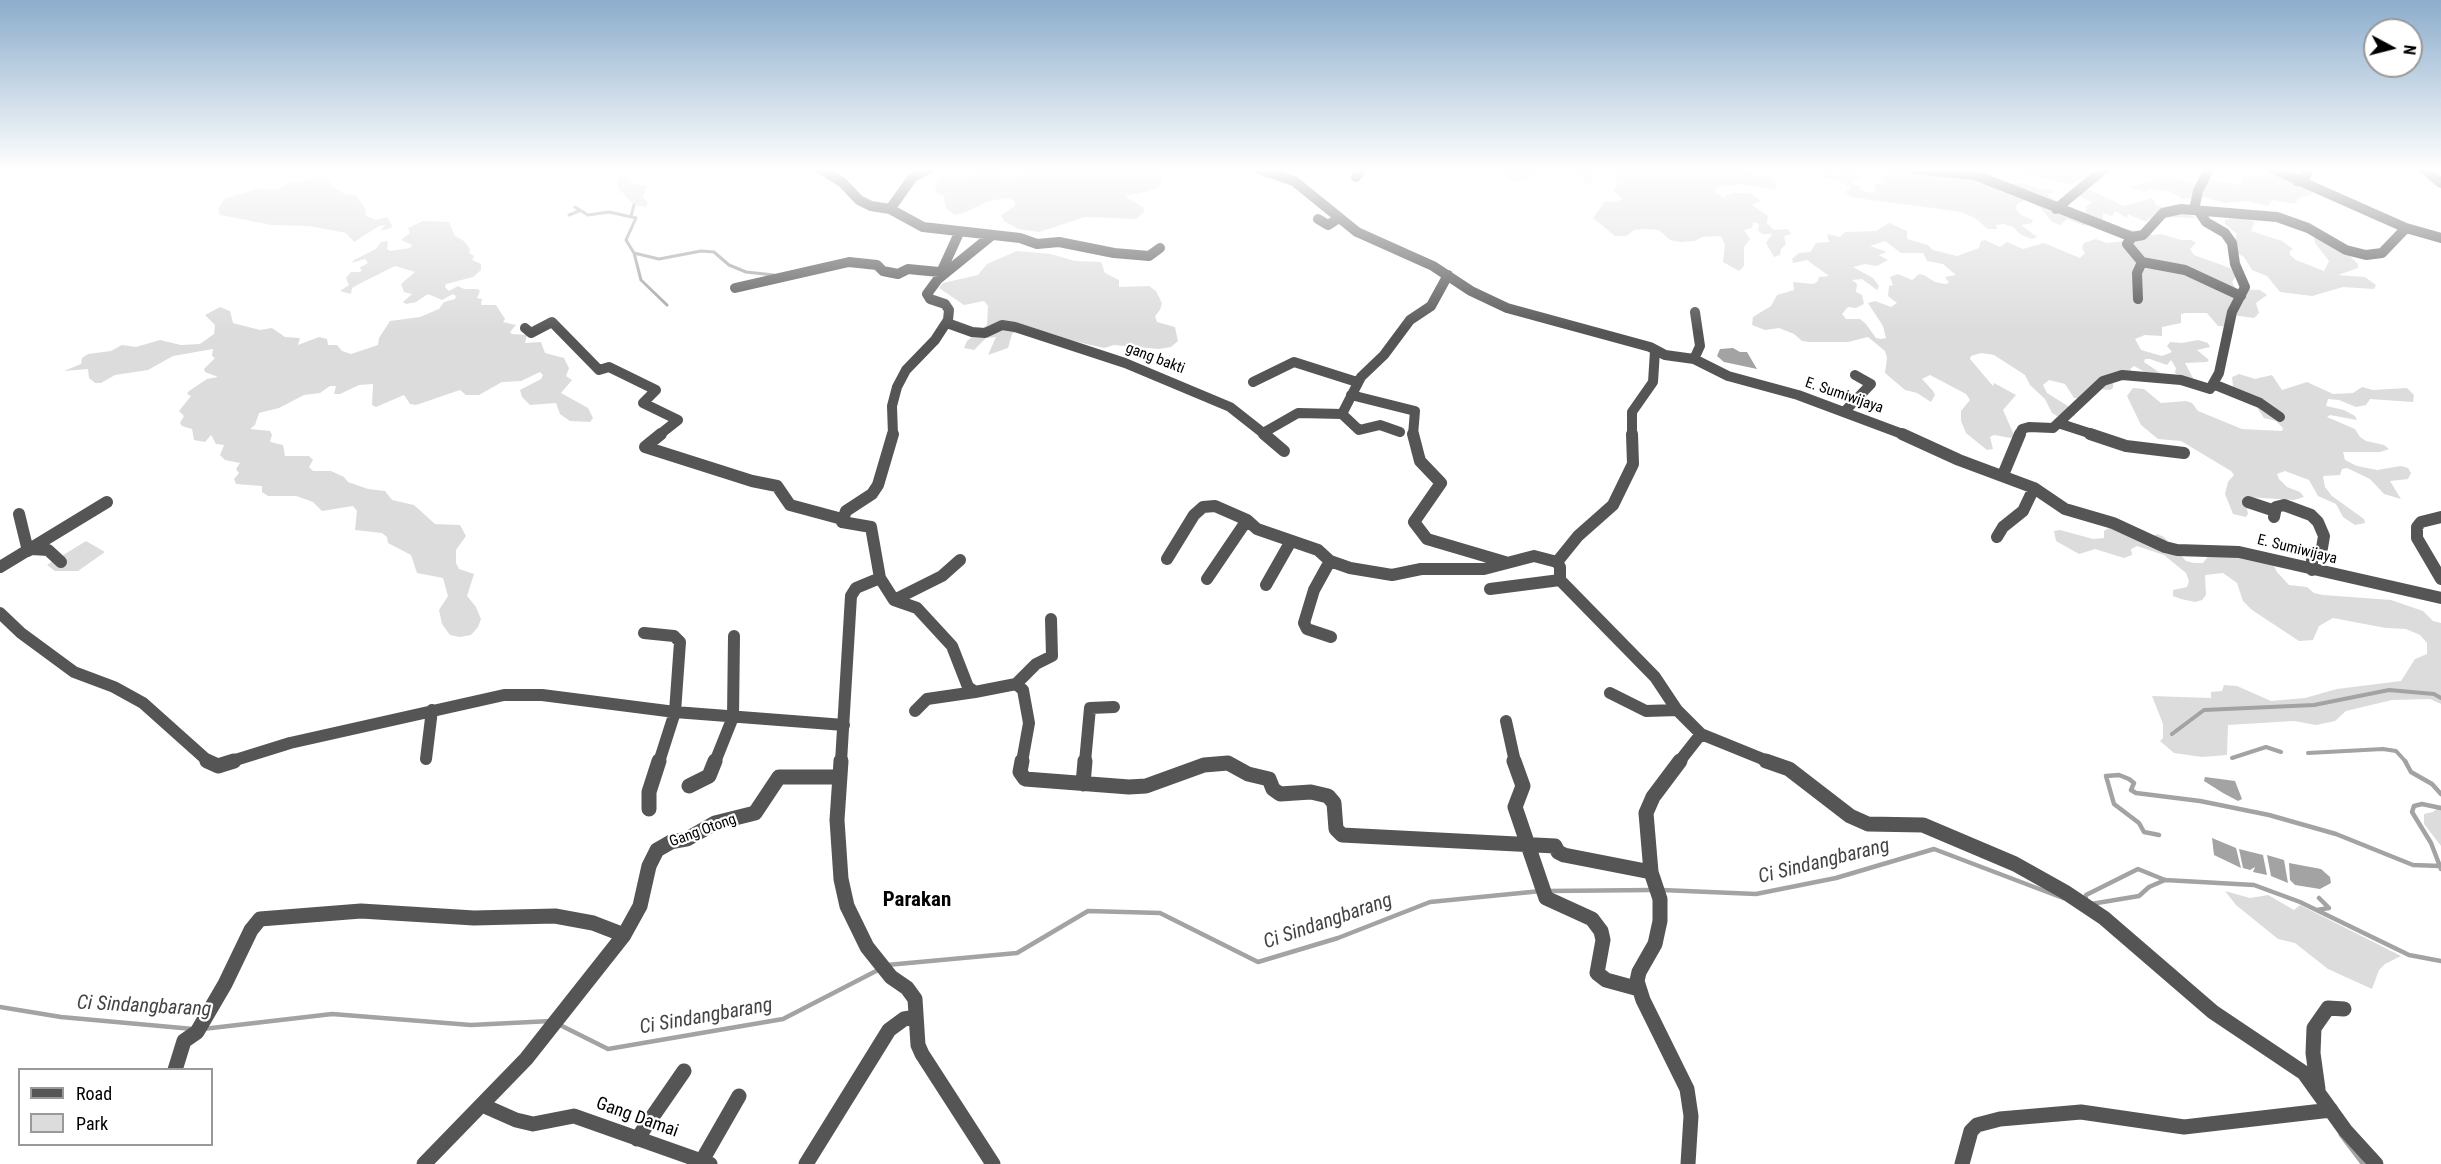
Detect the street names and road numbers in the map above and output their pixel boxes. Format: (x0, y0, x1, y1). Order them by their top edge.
street label: gang bakti (1123, 340, 1187, 378)
street label: E. Sumiwijaya (1803, 374, 1885, 418)
street label: E. Sumiwijaya (2255, 531, 2339, 569)
street label: Gang Otong (667, 811, 739, 851)
street label: Gang Damai (593, 1093, 681, 1143)

